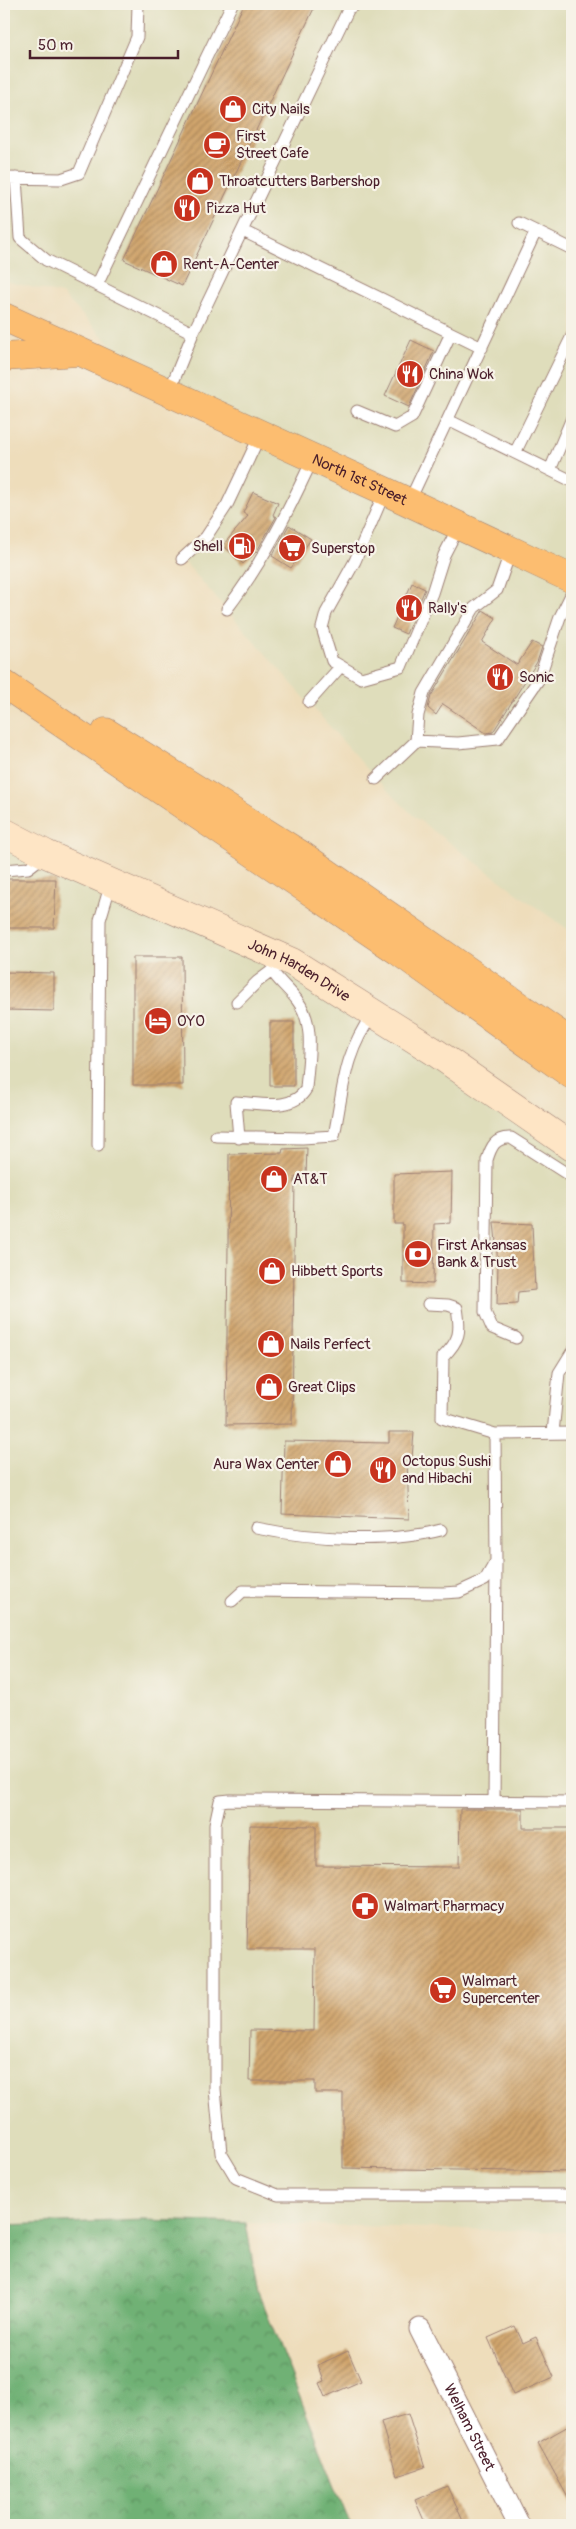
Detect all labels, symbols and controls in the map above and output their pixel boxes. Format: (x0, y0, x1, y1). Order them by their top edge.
scale bar (30, 28, 178, 60)
text: 50 m (38, 36, 73, 55)
shop icon: City Nails (218, 94, 248, 124)
place label: City Nails (252, 100, 310, 119)
place label: First Street Cafe (236, 127, 309, 163)
cafe icon: First Street Cafe (202, 130, 232, 160)
shop icon: Throatcutters Barbershop (185, 166, 215, 196)
place label: Throatcutters Barbershop (219, 172, 380, 191)
restaurant icon: Pizza Hut (172, 193, 202, 223)
place label: Pizza Hut (206, 199, 267, 218)
shop icon: Rent-A-Center (149, 249, 179, 279)
place label: Rent-A-Center (183, 255, 280, 274)
restaurant icon: China Wok (395, 359, 425, 389)
place label: China Wok (429, 365, 495, 384)
street label: North 1st Street (309, 450, 411, 510)
fuel station icon: Shell (227, 531, 257, 561)
supermarket icon: Superstop (277, 533, 307, 563)
place label: Shell (193, 537, 223, 556)
place label: Superstop (311, 539, 375, 558)
restaurant icon: Rally's (394, 593, 424, 623)
place label: Rally's (428, 599, 467, 618)
restaurant icon: Sonic (485, 662, 515, 692)
place label: Sonic (519, 668, 555, 687)
street label: John Harden Drive (245, 935, 354, 1006)
hotel icon: OYO (143, 1006, 173, 1036)
place label: OYO (177, 1012, 205, 1031)
shop icon: AT&T (259, 1164, 289, 1194)
place label: AT&T (293, 1170, 328, 1189)
place label: First Arkansas Bank & Trust (437, 1236, 527, 1272)
bank icon: First Arkansas Bank & Trust (403, 1239, 433, 1269)
shop icon: Hibbett Sports (257, 1256, 287, 1286)
place label: Hibbett Sports (291, 1262, 383, 1281)
shop icon: Nails Perfect (256, 1329, 286, 1359)
place label: Nails Perfect (290, 1335, 372, 1354)
shop icon: Great Clips (254, 1372, 284, 1402)
place label: Great Clips (288, 1378, 356, 1397)
shop icon: Aura Wax Center (323, 1449, 353, 1479)
place label: Octopus Sushi and Hibachi (402, 1452, 491, 1488)
place label: Aura Wax Center (213, 1455, 320, 1474)
restaurant icon: Octopus Sushi and Hibachi (368, 1455, 398, 1485)
pharmacy icon: Walmart Pharmacy (350, 1891, 380, 1921)
place label: Walmart Pharmacy (384, 1897, 505, 1916)
place label: Walmart Supercenter (462, 1972, 541, 2008)
supermarket icon: Walmart Supercenter (428, 1975, 458, 2005)
street label: Welham Street (439, 2381, 500, 2475)

